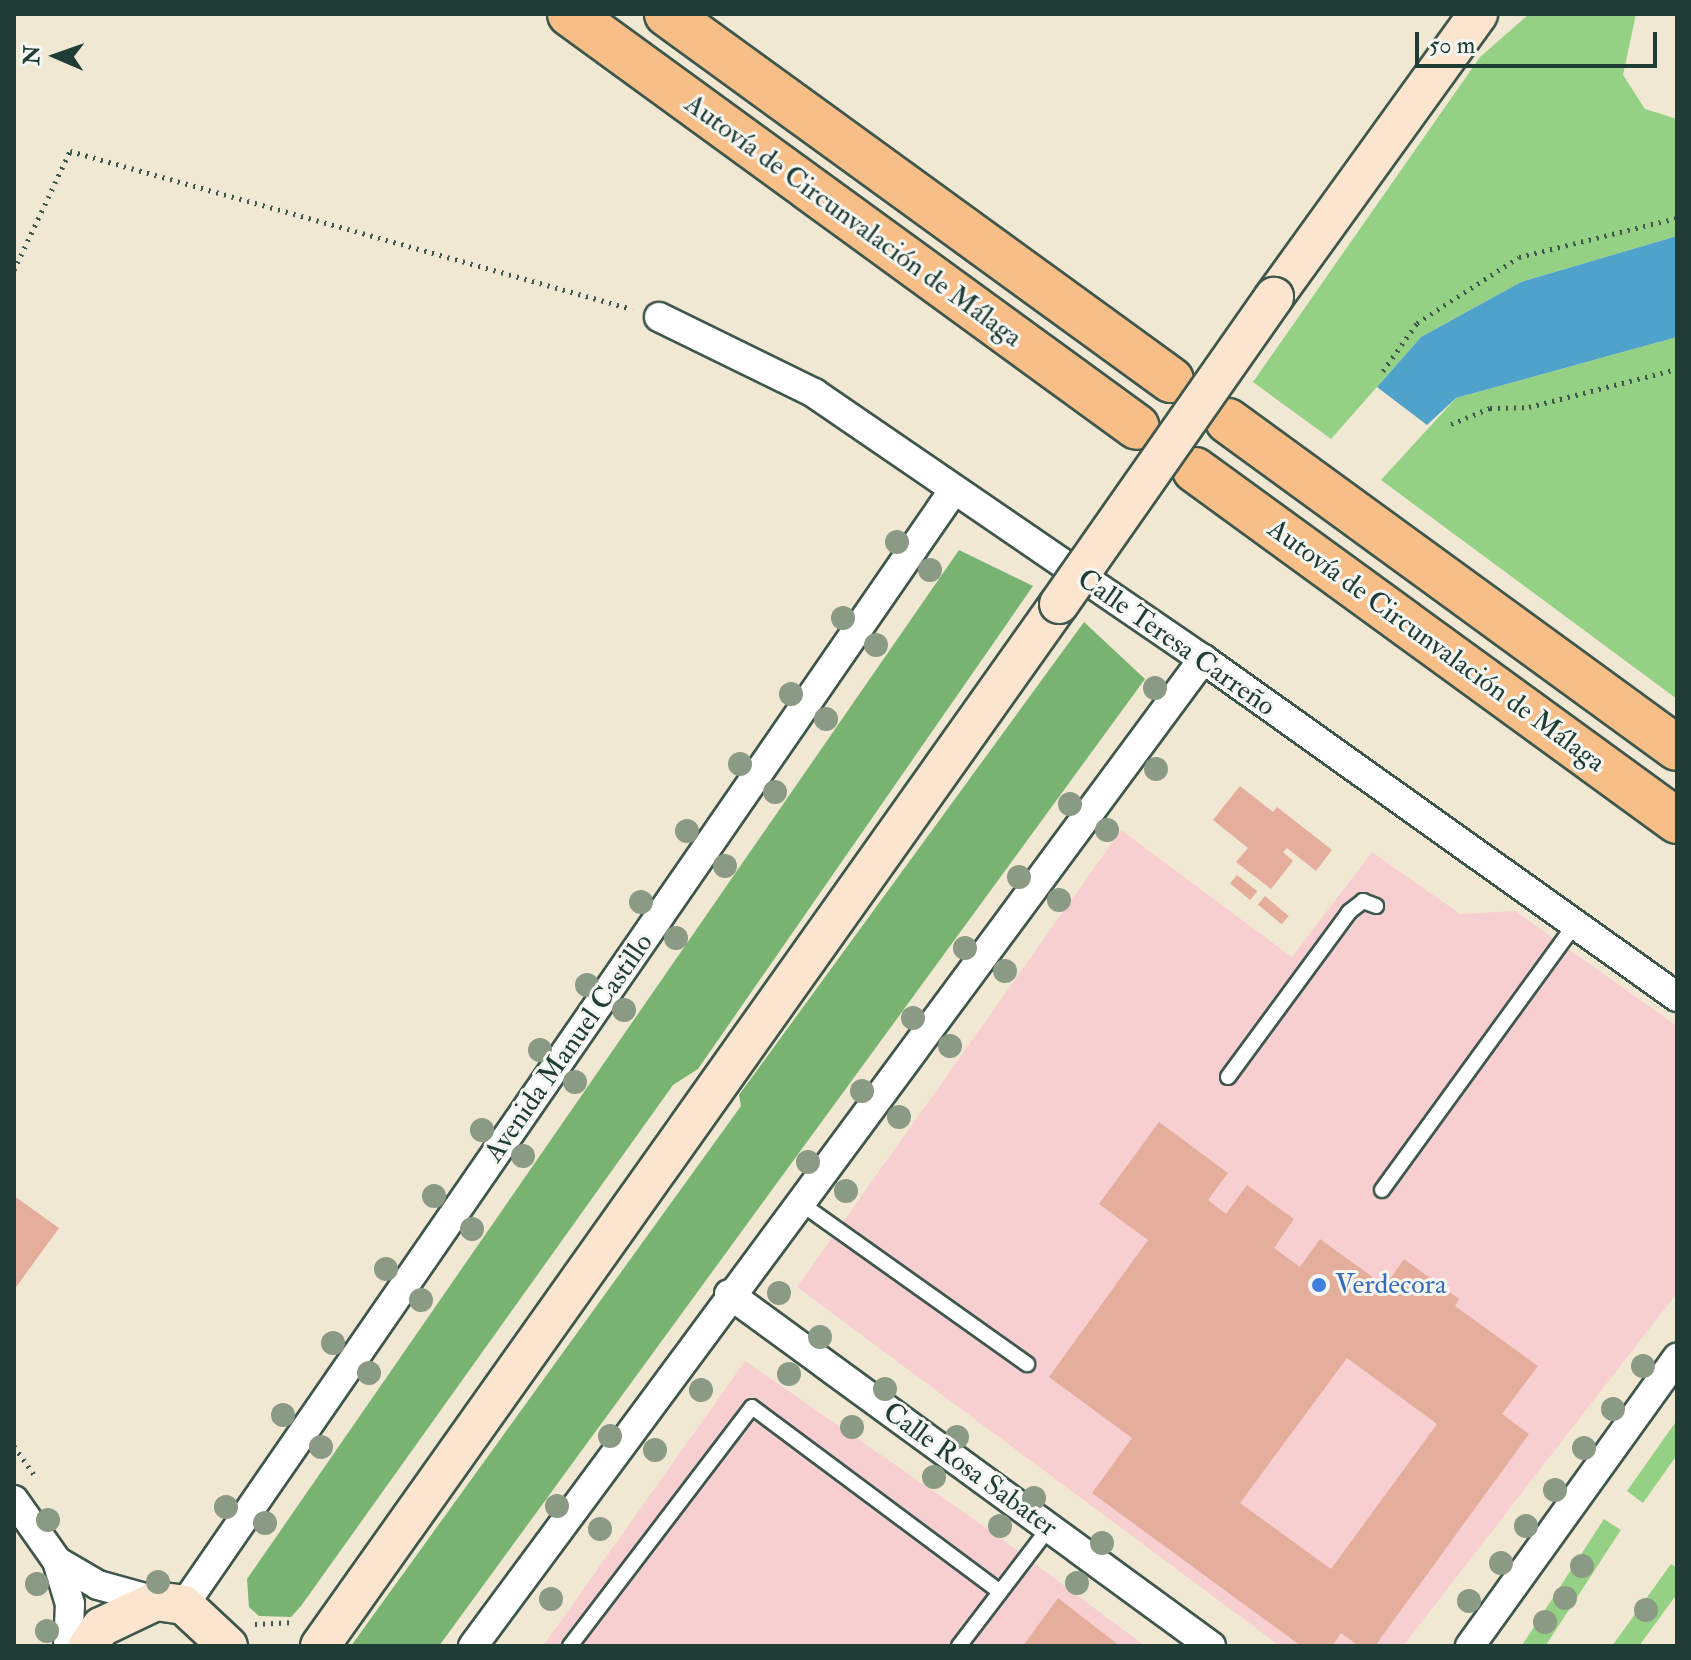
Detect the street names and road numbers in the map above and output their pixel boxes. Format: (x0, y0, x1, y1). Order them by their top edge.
street label: Autovía de Circunvalación de Málaga (678, 87, 1028, 355)
street label: Autovía de Circunvalación de Málaga (1261, 512, 1611, 780)
street label: Calle Teresa Carreño (1071, 562, 1281, 724)
street label: Avenida Manuel Castillo (477, 927, 661, 1169)
street label: Calle Rosa Sabater (876, 1395, 1064, 1545)

